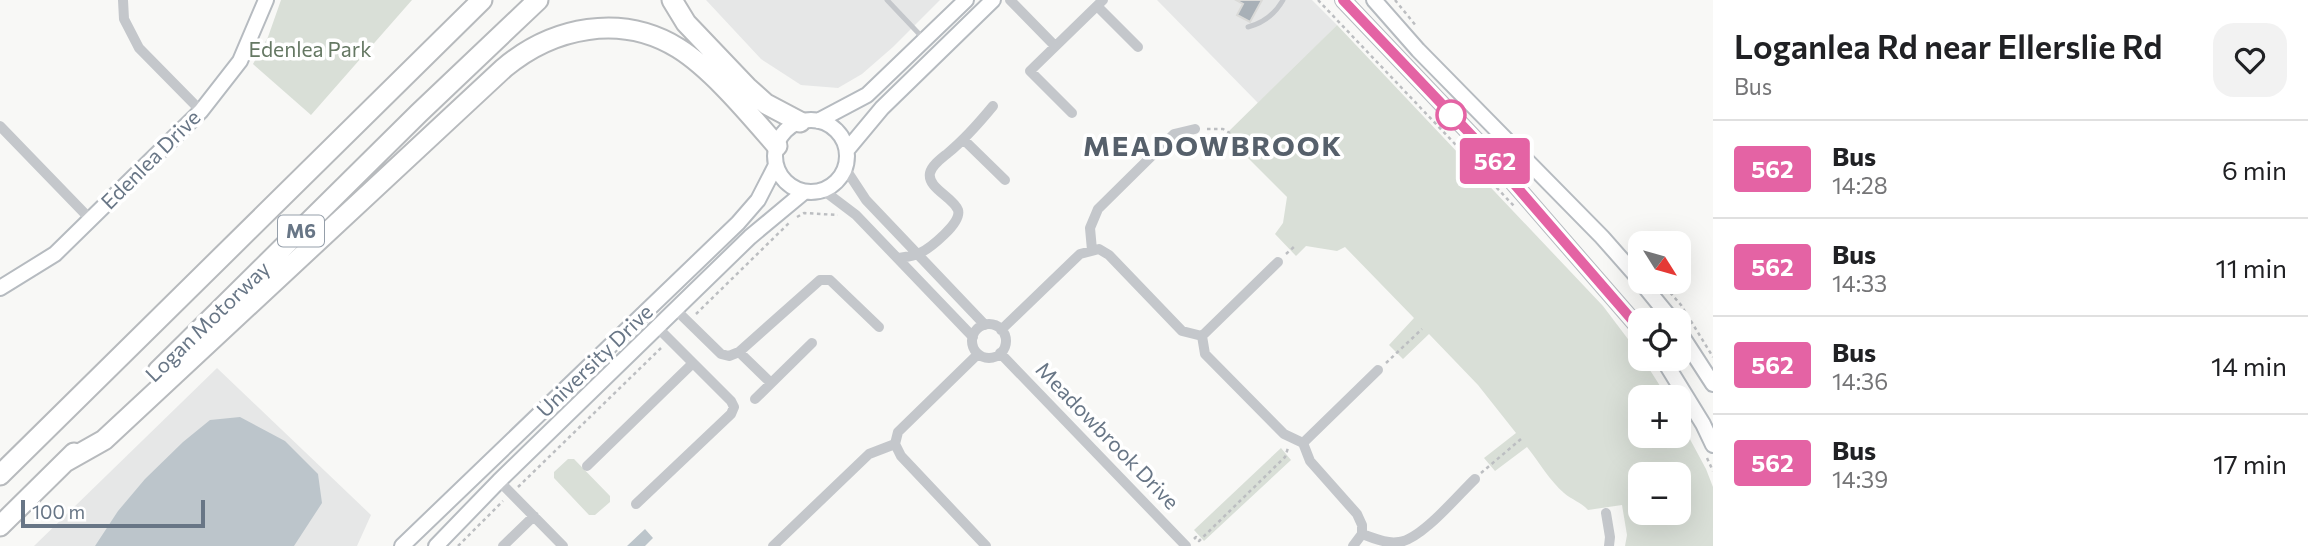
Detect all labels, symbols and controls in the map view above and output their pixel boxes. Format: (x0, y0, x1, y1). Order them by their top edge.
button: heart (2213, 23, 2287, 97)
text: Loganlea Rd near Ellerslie Rd (1734, 25, 2163, 66)
park label: Edenlea Park (248, 36, 372, 61)
text: Bus (1734, 72, 1772, 100)
unlabelled marker (1436, 100, 1466, 130)
street label: Edenlea Drive (95, 104, 205, 214)
district label: MEADOWBROOK (1083, 128, 1343, 162)
line badge: 562 (1455, 138, 1535, 184)
text: Bus (1832, 140, 1876, 171)
text: 562 (1474, 146, 1516, 175)
text: 562 (1751, 154, 1794, 183)
text: 6 min (2222, 154, 2287, 185)
text: 14:28 (1832, 171, 1888, 199)
road number: M6 (278, 216, 324, 246)
north arrow (1628, 231, 1690, 294)
map controls (1628, 231, 1691, 525)
text: Bus (1832, 238, 1876, 269)
text: 562 (1751, 252, 1794, 281)
text: 11 min (2216, 252, 2287, 283)
street label: Logan Motorway (140, 255, 274, 386)
text: 14:33 (1832, 269, 1887, 297)
street label: University Drive (531, 298, 657, 422)
button: locate (1628, 308, 1691, 371)
text: Bus (1832, 336, 1876, 367)
text: 562 (1751, 350, 1794, 379)
text: 14 min (2211, 350, 2287, 381)
street label: Meadowbrook Drive (1031, 356, 1185, 514)
text: 14:36 (1832, 367, 1888, 395)
button: + (1628, 385, 1691, 448)
text: Bus (1832, 434, 1876, 465)
text: 562 (1751, 448, 1794, 477)
text: 17 min (2213, 448, 2287, 479)
button: − (1628, 462, 1691, 525)
text: 14:39 (1832, 465, 1888, 493)
scale bar (21, 497, 205, 529)
text: 100 m (32, 500, 85, 523)

